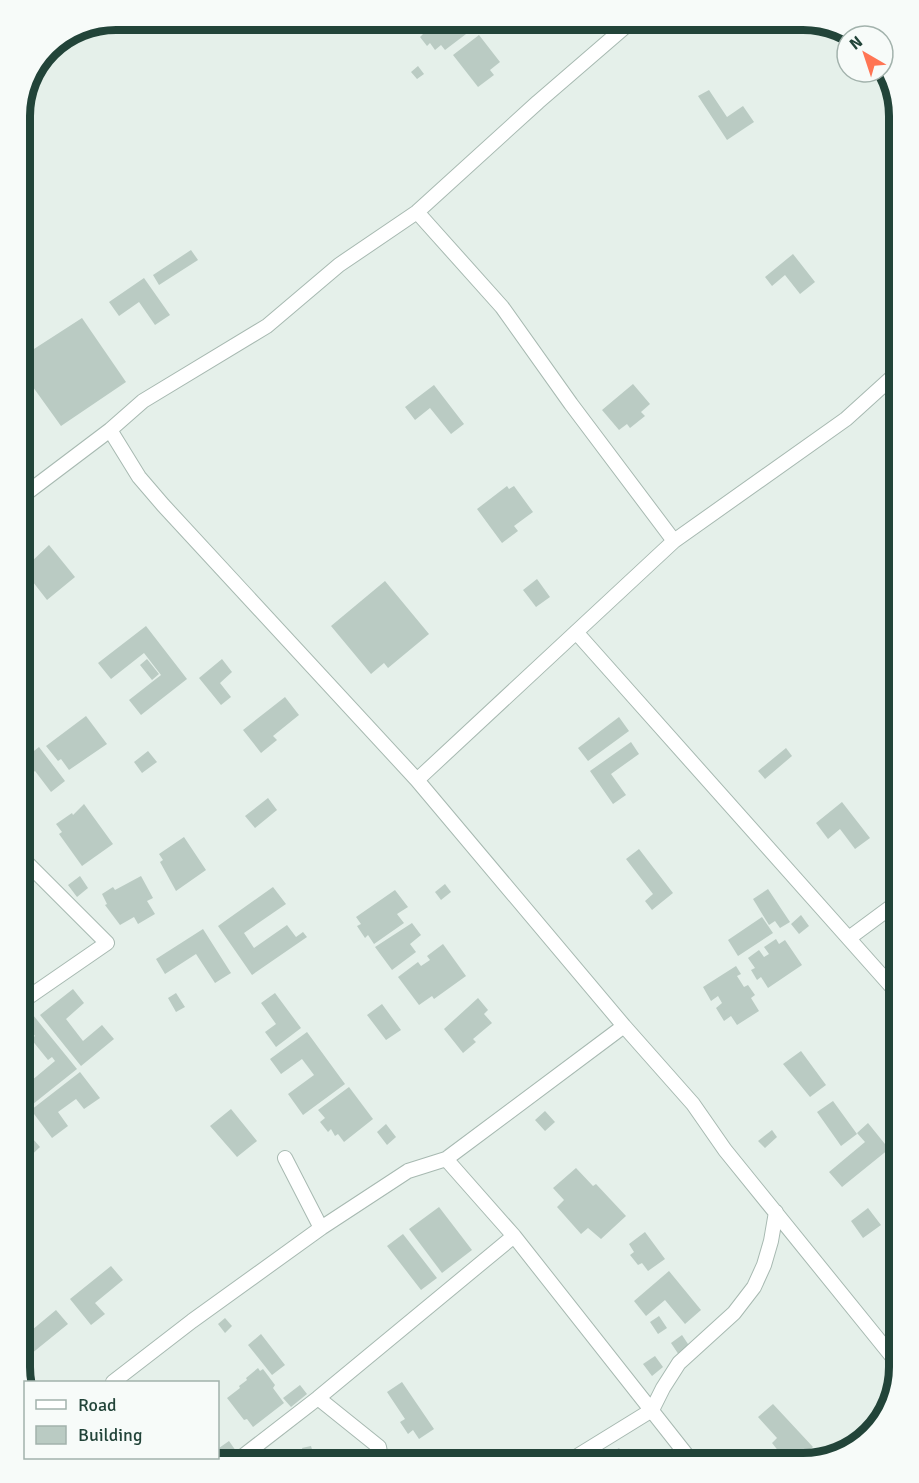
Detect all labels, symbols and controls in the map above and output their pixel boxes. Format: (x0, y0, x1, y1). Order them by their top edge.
north arrow (835, 24, 895, 84)
text: N (846, 32, 867, 54)
legend (24, 1381, 219, 1459)
text: Road (78, 1394, 117, 1416)
text: Building (78, 1424, 142, 1446)

